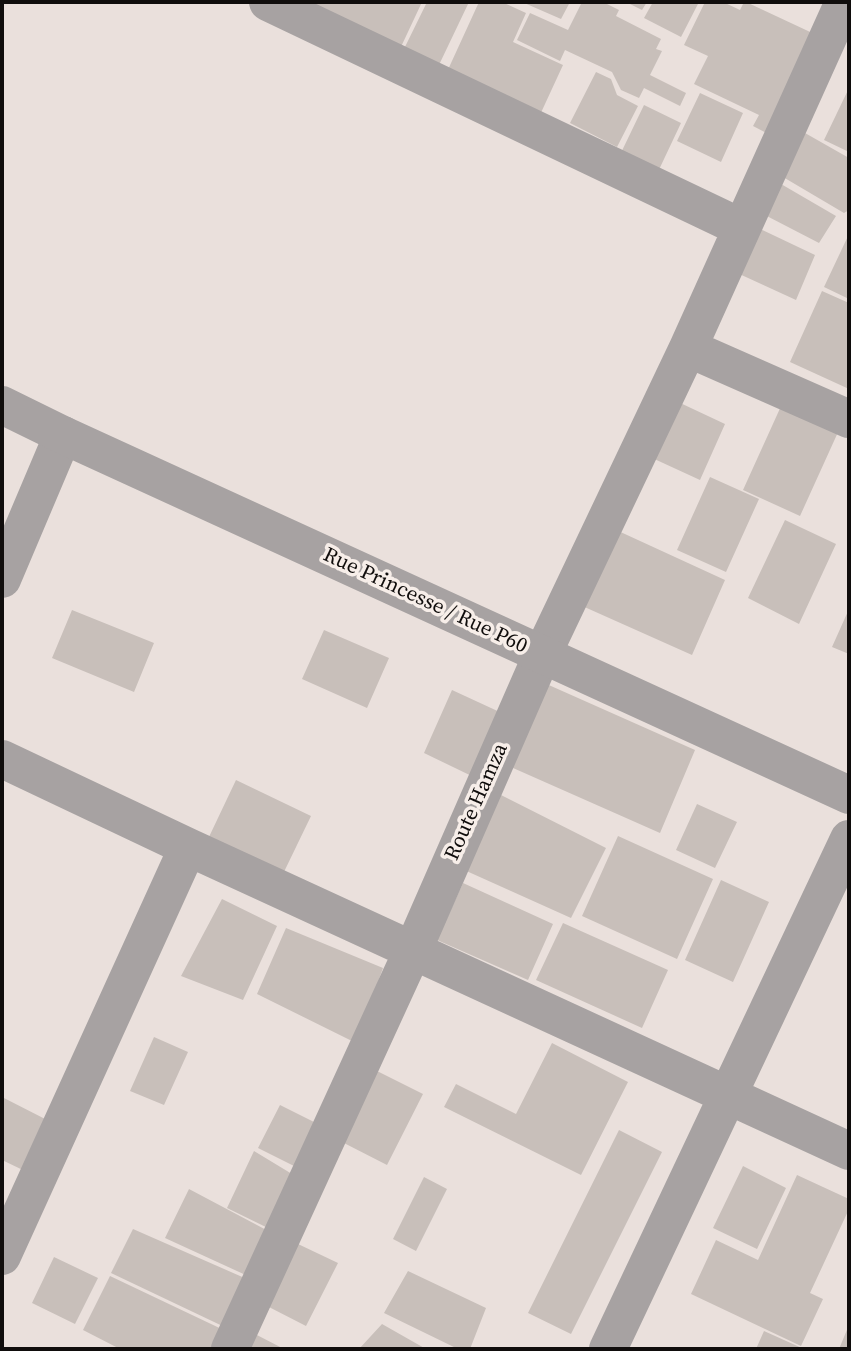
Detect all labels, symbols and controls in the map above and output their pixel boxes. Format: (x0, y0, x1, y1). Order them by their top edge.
street label: Rue Princesse / Rue P60 (319, 543, 531, 659)
street label: Route Hamza (440, 740, 514, 864)

